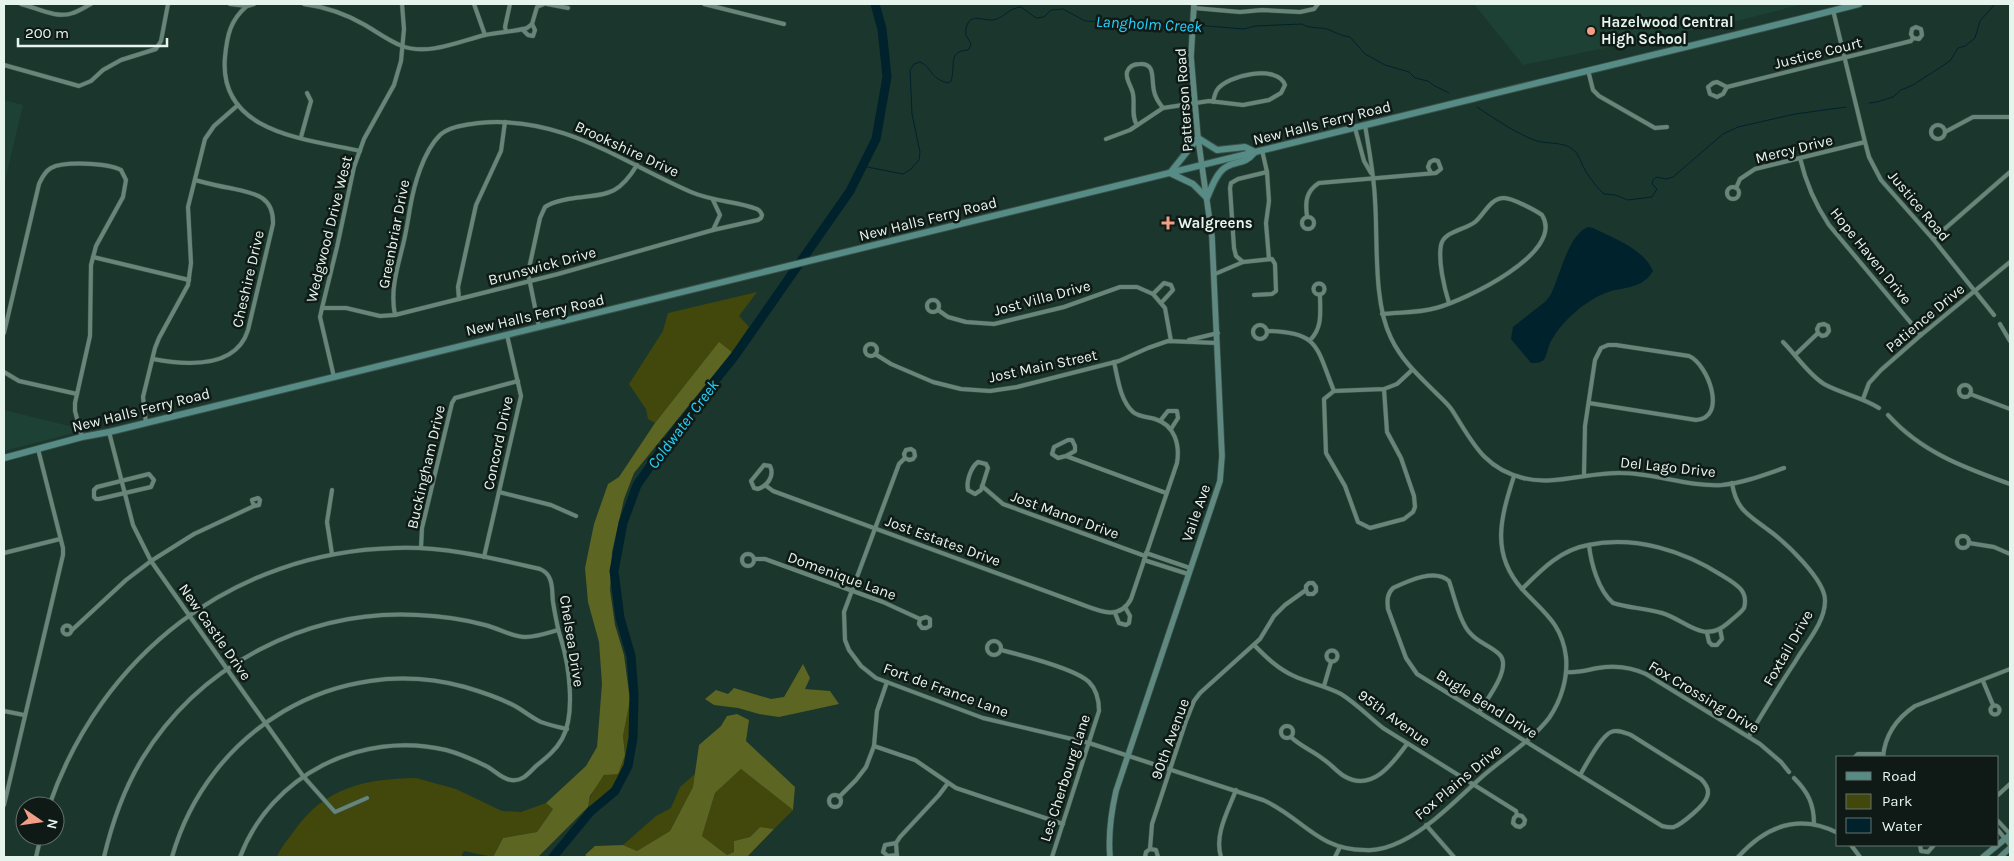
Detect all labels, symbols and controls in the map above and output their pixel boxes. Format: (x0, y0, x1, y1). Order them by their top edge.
water label: Langholm Creek (1095, 12, 1203, 36)
place label: Hazelwood Central High School (1601, 13, 1734, 48)
scale bar (18, 15, 166, 47)
text: 200 m (25, 24, 69, 42)
marker: Hazelwood Central High School (1585, 25, 1597, 37)
street label: Justice Court (1772, 33, 1864, 73)
street label: Patterson Road (1171, 47, 1197, 153)
street label: New Halls Ferry Road (1251, 97, 1393, 149)
street label: Brookshire Drive (572, 117, 682, 181)
street label: Mercy Drive (1753, 131, 1835, 167)
street label: Wedgwood Drive West (302, 153, 356, 304)
street label: Justice Road (1884, 167, 1954, 245)
street label: Greenbriar Drive (375, 178, 413, 290)
street label: New Halls Ferry Road (857, 193, 999, 245)
street label: Hope Haven Drive (1826, 204, 1916, 308)
place label: Walgreens (1178, 214, 1253, 232)
marker: Walgreens (1162, 217, 1174, 229)
street label: Cheshire Drive (228, 229, 268, 329)
street label: Brunswick Drive (486, 243, 598, 289)
street label: Jost Villa Drive (992, 276, 1092, 320)
street label: Patience Drive (1882, 280, 1968, 356)
street label: New Halls Ferry Road (464, 290, 606, 340)
street label: Jost Main Street (987, 346, 1099, 386)
water label: Coldwater Creek (643, 375, 723, 472)
street label: New Halls Ferry Road (70, 384, 212, 436)
street label: Concord Drive (479, 395, 517, 491)
street label: Buckingham Drive (403, 403, 449, 531)
street label: Del Lago Drive (1619, 453, 1717, 481)
street label: Vaile Ave (1178, 482, 1214, 544)
street label: Jost Manor Drive (1009, 487, 1121, 543)
street label: Jost Estates Drive (883, 512, 1003, 570)
street label: Domenique Lane (785, 548, 899, 604)
street label: New Castle Drive (175, 580, 255, 684)
street label: Chelsea Drive (556, 594, 588, 688)
street label: Foxtail Drive (1759, 607, 1817, 689)
street label: Fox Crossing Drive (1645, 657, 1763, 737)
street label: Fort de France Lane (881, 659, 1011, 721)
street label: Bugle Bend Drive (1433, 666, 1541, 742)
street label: 95th Avenue (1354, 686, 1434, 750)
street label: 90th Avenue (1147, 696, 1193, 782)
street label: Les Cherbourg Lane (1036, 712, 1094, 844)
street label: Fox Plains Drive (1411, 741, 1505, 823)
legend (1836, 756, 1999, 846)
text: Road (1882, 767, 1917, 785)
text: Park (1882, 792, 1912, 810)
north arrow (15, 796, 65, 846)
text: N (43, 817, 62, 831)
text: Water (1882, 817, 1923, 835)

